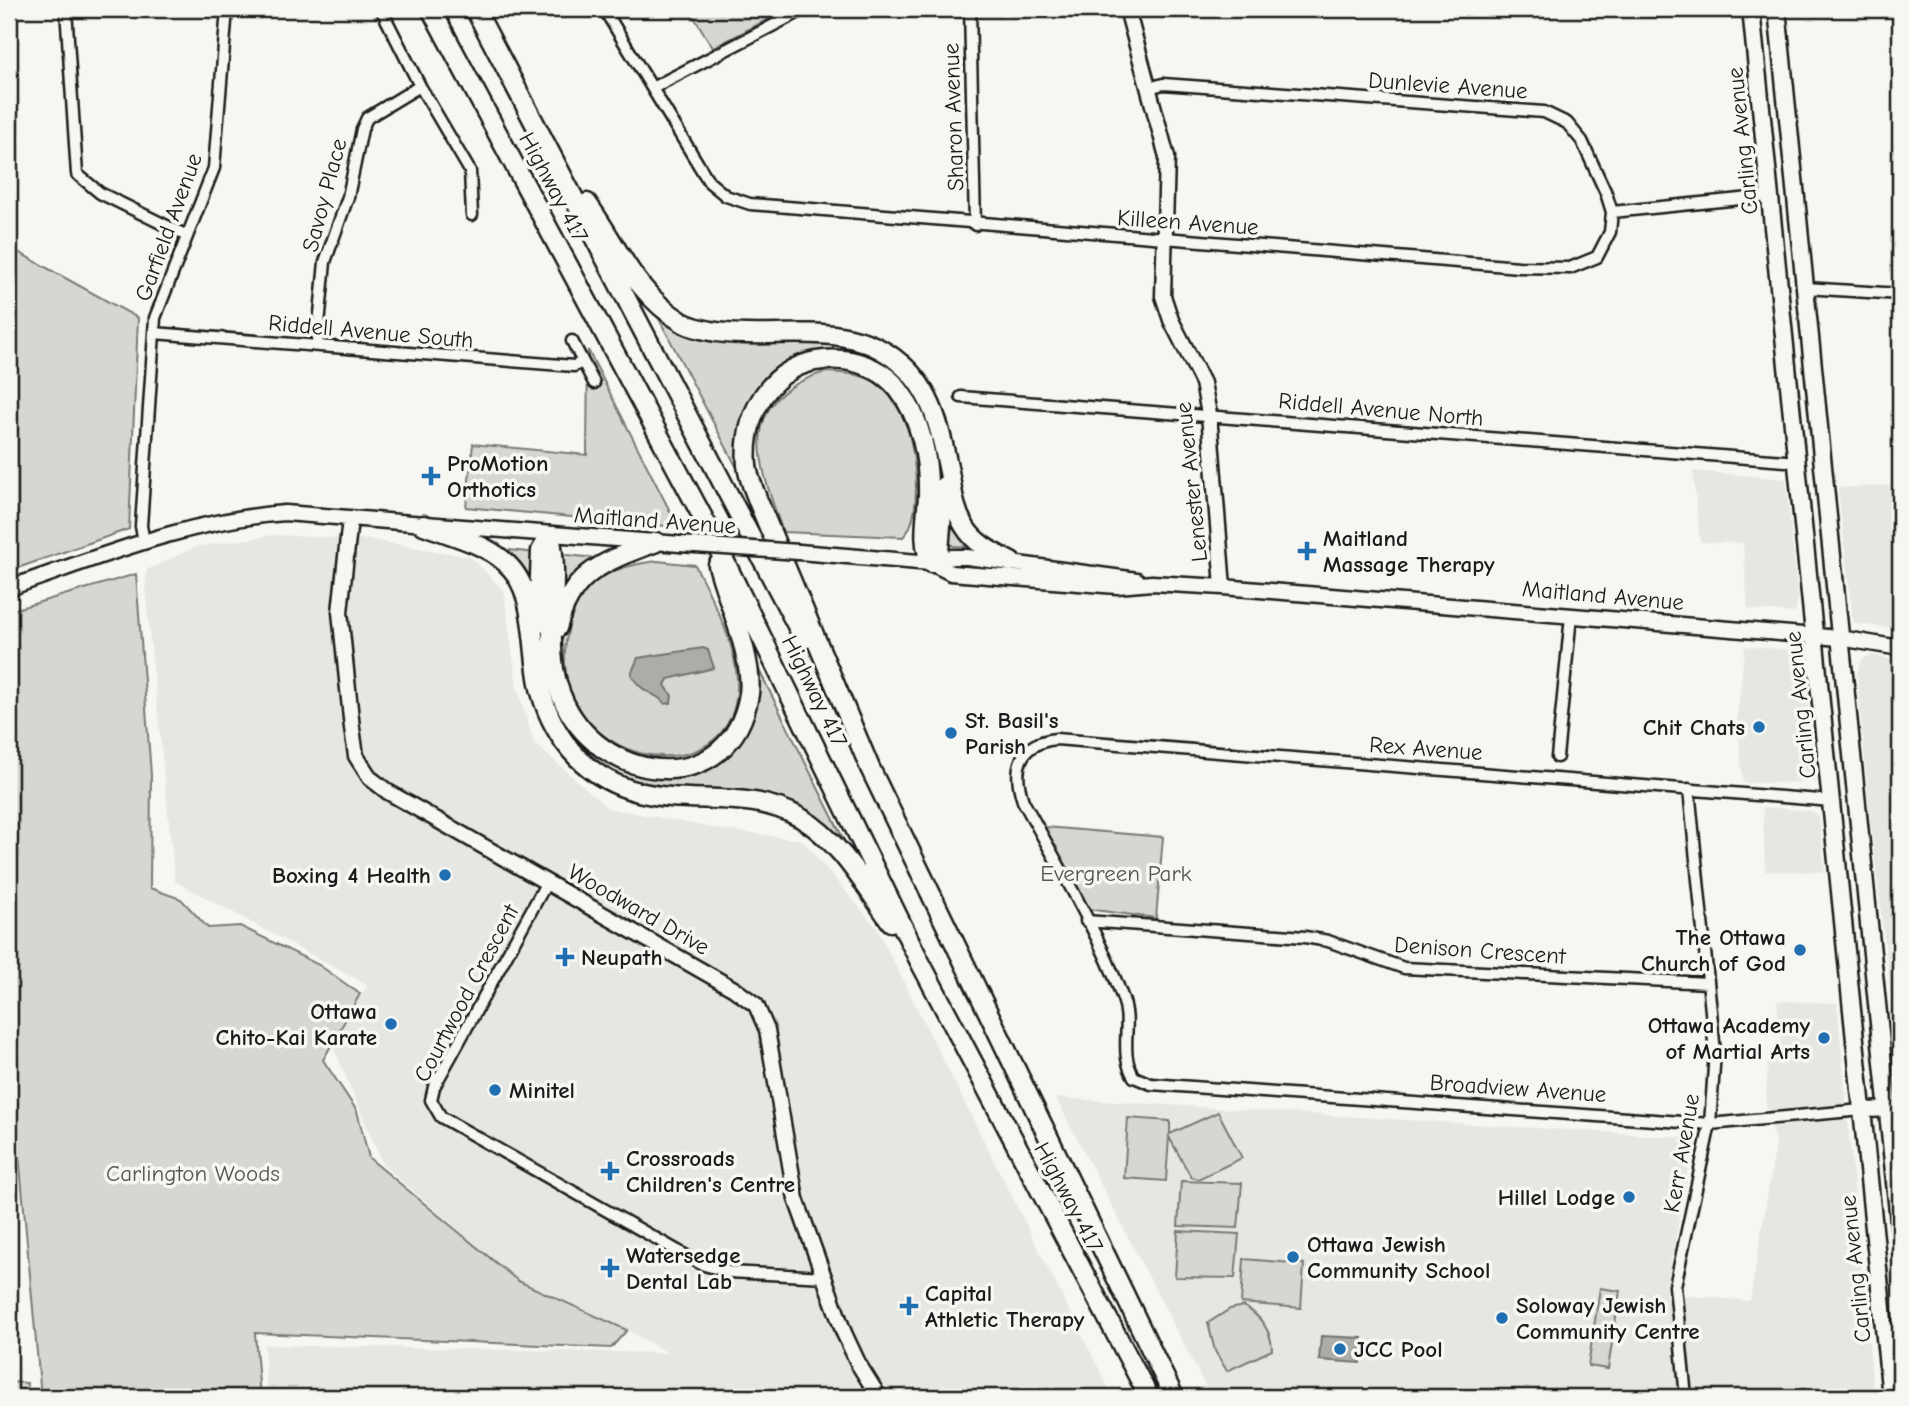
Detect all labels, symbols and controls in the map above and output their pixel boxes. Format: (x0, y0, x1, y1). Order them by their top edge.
street label: Sharon Avenue (937, 42, 970, 192)
street label: Dunlevie Avenue (1367, 66, 1529, 105)
street label: Carling Avenue (1721, 66, 1764, 216)
street label: Highway 417 (513, 128, 594, 247)
street label: Savoy Place (296, 136, 353, 255)
street label: Garfield Avenue (129, 149, 208, 305)
street label: Killeen Avenue (1116, 204, 1260, 241)
street label: Riddell Avenue South (267, 309, 475, 354)
street label: Riddell Avenue North (1277, 387, 1485, 432)
street label: Lenester Avenue (1170, 401, 1213, 563)
place label: ProMotion Orthotics (447, 450, 548, 503)
marker: ProMotion Orthotics (421, 466, 441, 486)
street label: Maitland Avenue (573, 501, 737, 540)
place label: Maitland Massage Therapy (1323, 525, 1495, 578)
marker: Maitland Massage Therapy (1297, 541, 1317, 561)
street label: Maitland Avenue (1521, 575, 1685, 616)
street label: Carling Avenue (1779, 630, 1822, 780)
street label: Highway 417 (776, 631, 853, 751)
place label: St. Basil's Parish (965, 707, 1059, 760)
place label: Chit Chats (1643, 714, 1745, 741)
marker: Chit Chats (1751, 719, 1767, 735)
marker: St. Basil's Parish (943, 725, 959, 741)
street label: Rex Avenue (1368, 731, 1484, 766)
street label: Woodward Drive (563, 858, 714, 961)
park label: Evergreen Park (1040, 860, 1192, 887)
place label: Boxing 4 Health (272, 862, 431, 889)
marker: Boxing 4 Health (437, 867, 453, 883)
street label: Courtwood Crescent (408, 899, 525, 1087)
place label: The Ottawa Church of God (1641, 924, 1786, 977)
street label: Denison Crescent (1393, 931, 1568, 970)
marker: The Ottawa Church of God (1792, 942, 1808, 958)
place label: Neupath (581, 944, 663, 971)
marker: Neupath (555, 947, 575, 967)
place label: Ottawa Chito-Kai Karate (216, 998, 377, 1051)
place label: Ottawa Academy of Martial Arts (1648, 1012, 1810, 1065)
marker: Ottawa Chito-Kai Karate (383, 1016, 399, 1032)
marker: Ottawa Academy of Martial Arts (1816, 1030, 1832, 1046)
street label: Broadview Avenue (1429, 1069, 1607, 1108)
place label: Minitel (509, 1077, 575, 1104)
marker: Minitel (487, 1082, 503, 1098)
street label: Kerr Avenue (1658, 1091, 1705, 1215)
street label: Highway 417 (1028, 1138, 1109, 1257)
place label: Crossroads Children's Centre (626, 1145, 795, 1198)
park label: Carlington Woods (106, 1160, 280, 1187)
marker: Crossroads Children's Centre (600, 1161, 620, 1181)
place label: Hillel Lodge (1498, 1184, 1615, 1211)
marker: Hillel Lodge (1621, 1189, 1637, 1205)
street label: Carling Avenue (1834, 1194, 1877, 1344)
place label: Ottawa Jewish Community School (1307, 1231, 1490, 1284)
place label: Watersedge Dental Lab (626, 1242, 741, 1295)
marker: Ottawa Jewish Community School (1285, 1249, 1301, 1265)
marker: Watersedge Dental Lab (600, 1258, 620, 1278)
place label: Capital Athletic Therapy (925, 1280, 1085, 1333)
place label: Soloway Jewish Community Centre (1516, 1292, 1700, 1345)
marker: Capital Athletic Therapy (899, 1296, 919, 1316)
marker: Soloway Jewish Community Centre (1494, 1310, 1510, 1326)
place label: JCC Pool (1354, 1336, 1443, 1363)
marker: JCC Pool (1332, 1341, 1348, 1357)

